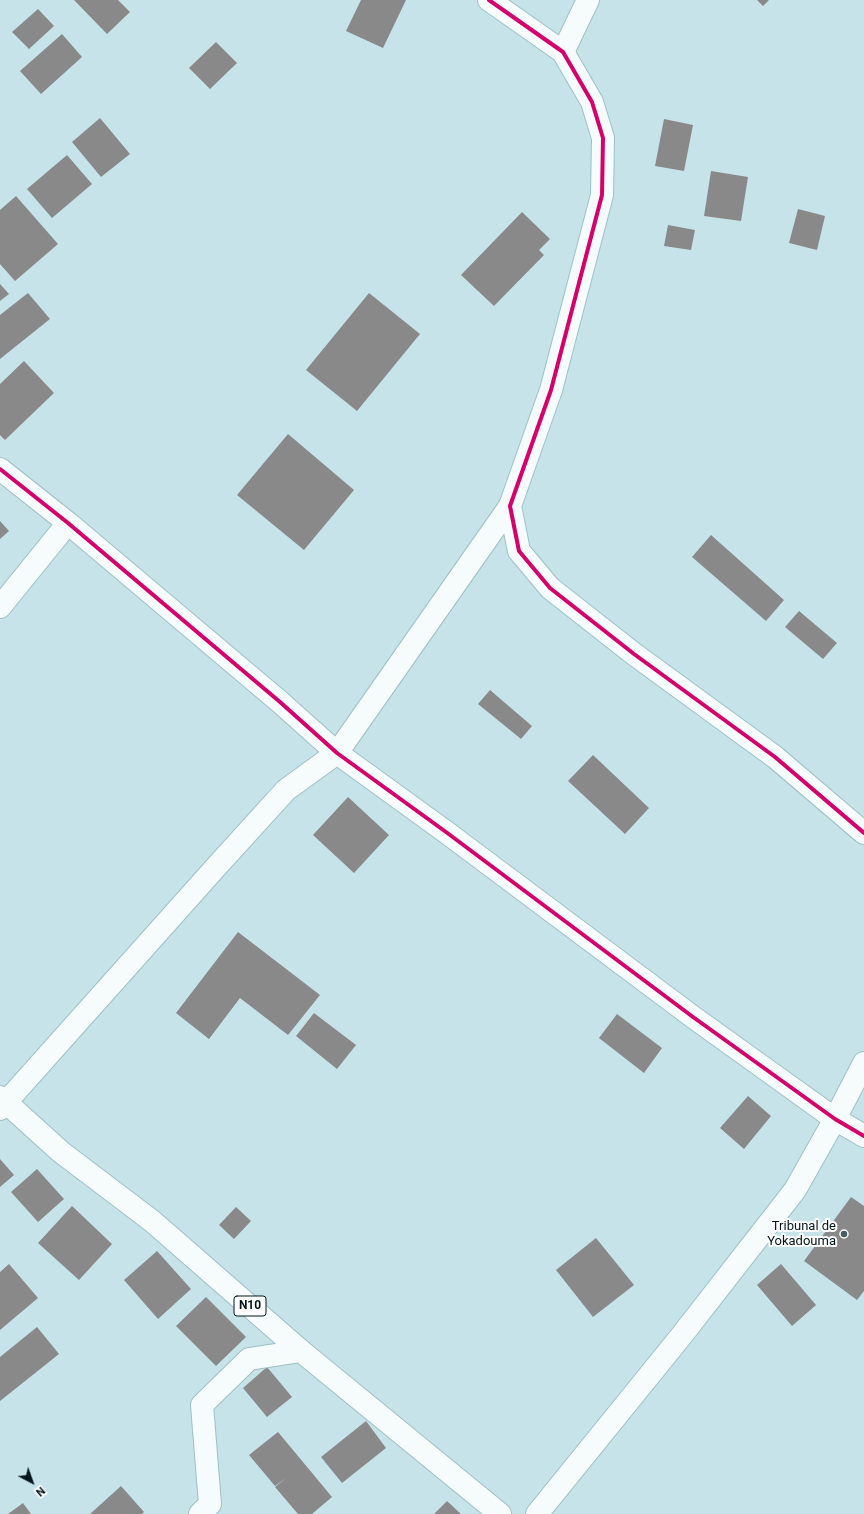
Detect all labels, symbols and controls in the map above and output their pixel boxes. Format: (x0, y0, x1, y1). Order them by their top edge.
place label: Tribunal de Yokadouma (767, 1219, 836, 1250)
marker: Tribunal de Yokadouma (839, 1229, 849, 1239)
road number: N10 (234, 1296, 266, 1316)
north arrow (12, 1462, 52, 1502)
text: N (33, 1484, 47, 1499)

